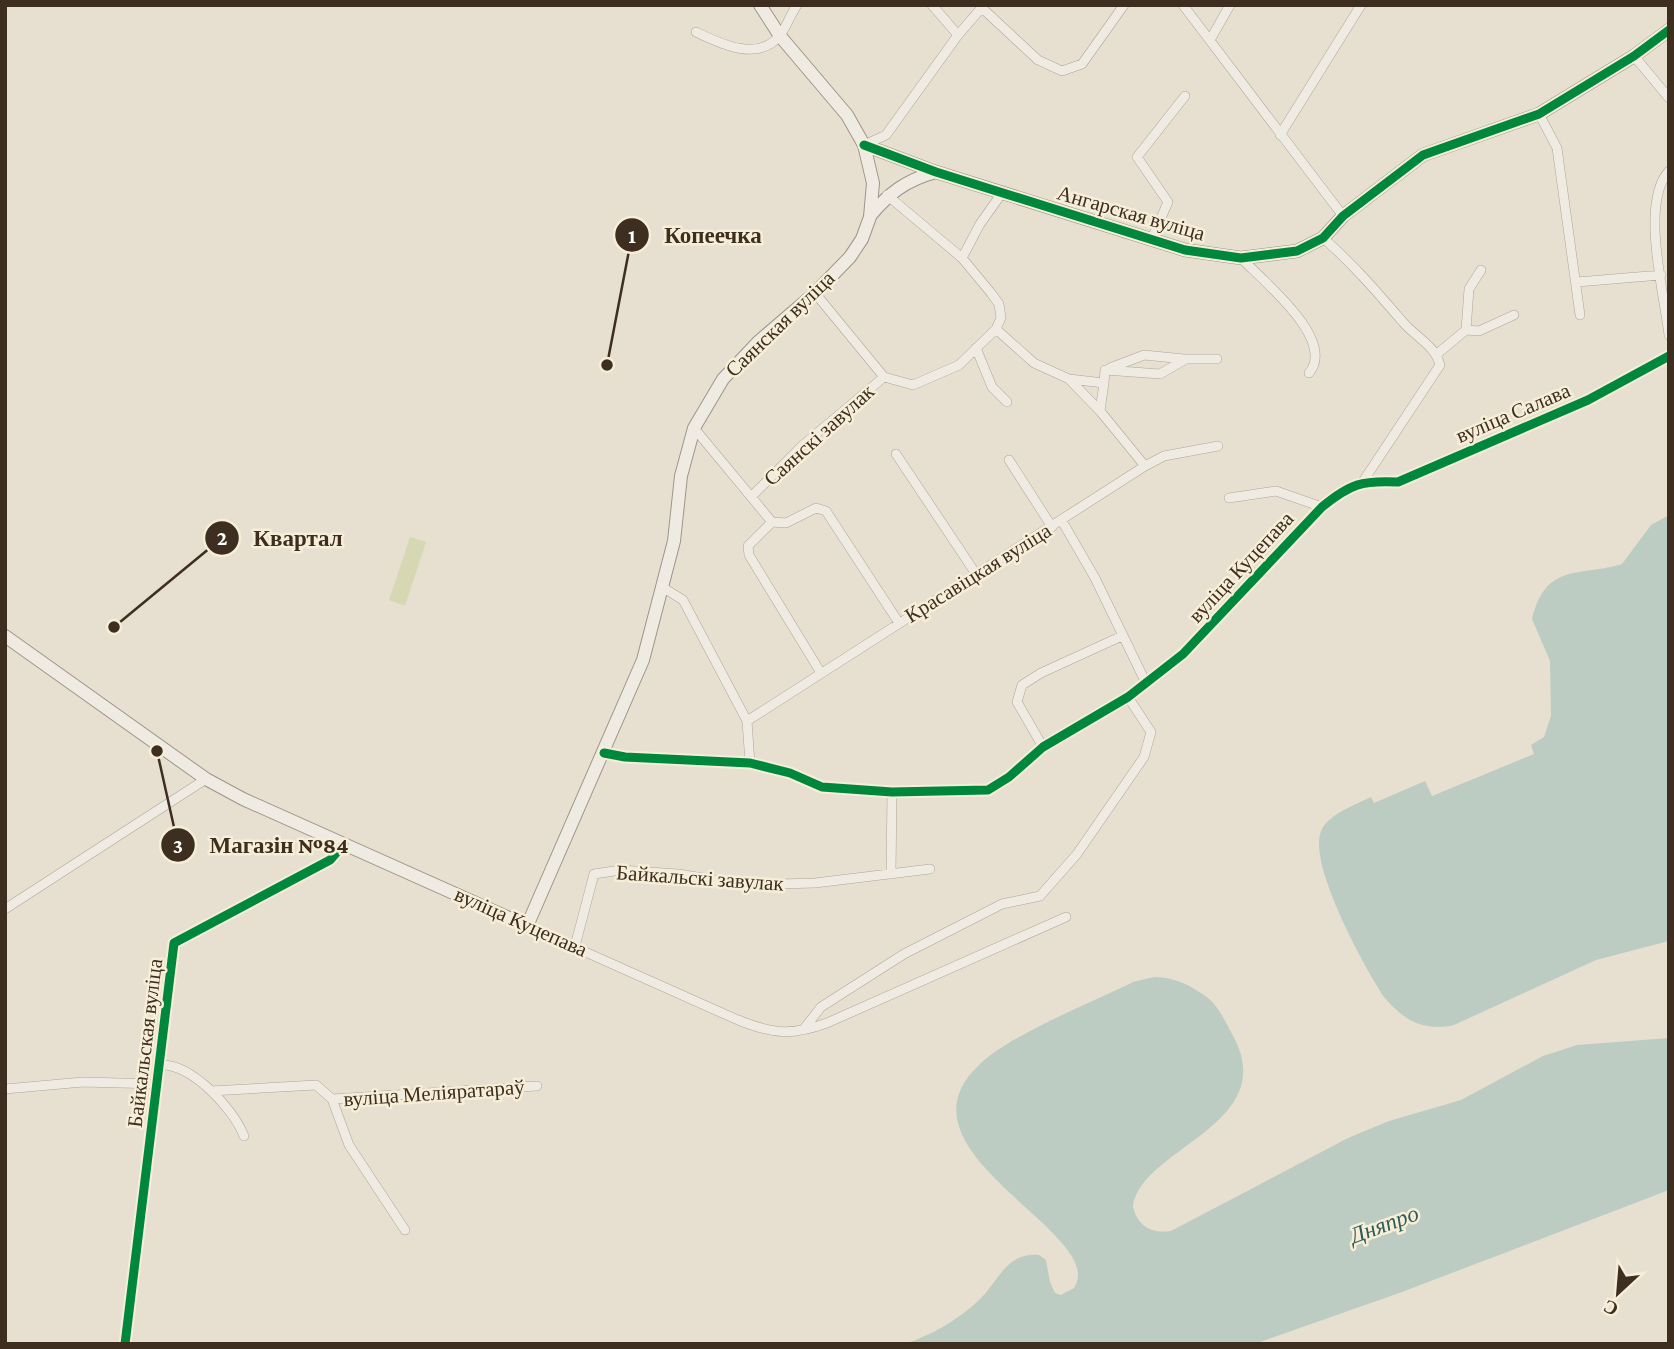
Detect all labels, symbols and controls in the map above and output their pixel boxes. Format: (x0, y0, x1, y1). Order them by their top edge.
street label: Ангарская вуліца (1054, 180, 1208, 246)
callout: Копеечка (615, 213, 775, 257)
text: Копеечка (664, 222, 762, 248)
text: 1 (628, 224, 636, 248)
street label: Саянская вуліца (721, 266, 840, 382)
street label: вуліца Салава (1452, 378, 1574, 448)
street label: Саянскі завулак (759, 379, 880, 491)
street label: вуліца Куцепава (1184, 506, 1299, 627)
callout: Квартал (205, 516, 357, 560)
street label: Красавіцкая вуліца (900, 518, 1056, 628)
text: Квартал (253, 525, 343, 551)
text: 2 (217, 526, 228, 550)
callout: Магазін №84 (161, 823, 363, 867)
text: Магазін №84 (209, 832, 349, 858)
text: 3 (173, 834, 183, 858)
street label: Байкальскі завулак (615, 860, 785, 896)
street label: вуліца Куцепава (451, 882, 592, 962)
street label: Байкальская вуліца (123, 957, 167, 1129)
street label: вуліца Меліяратараў (343, 1075, 526, 1111)
water label: Дняпро (1344, 1200, 1422, 1249)
north arrow (1583, 1258, 1653, 1328)
text: С (1600, 1295, 1622, 1320)

